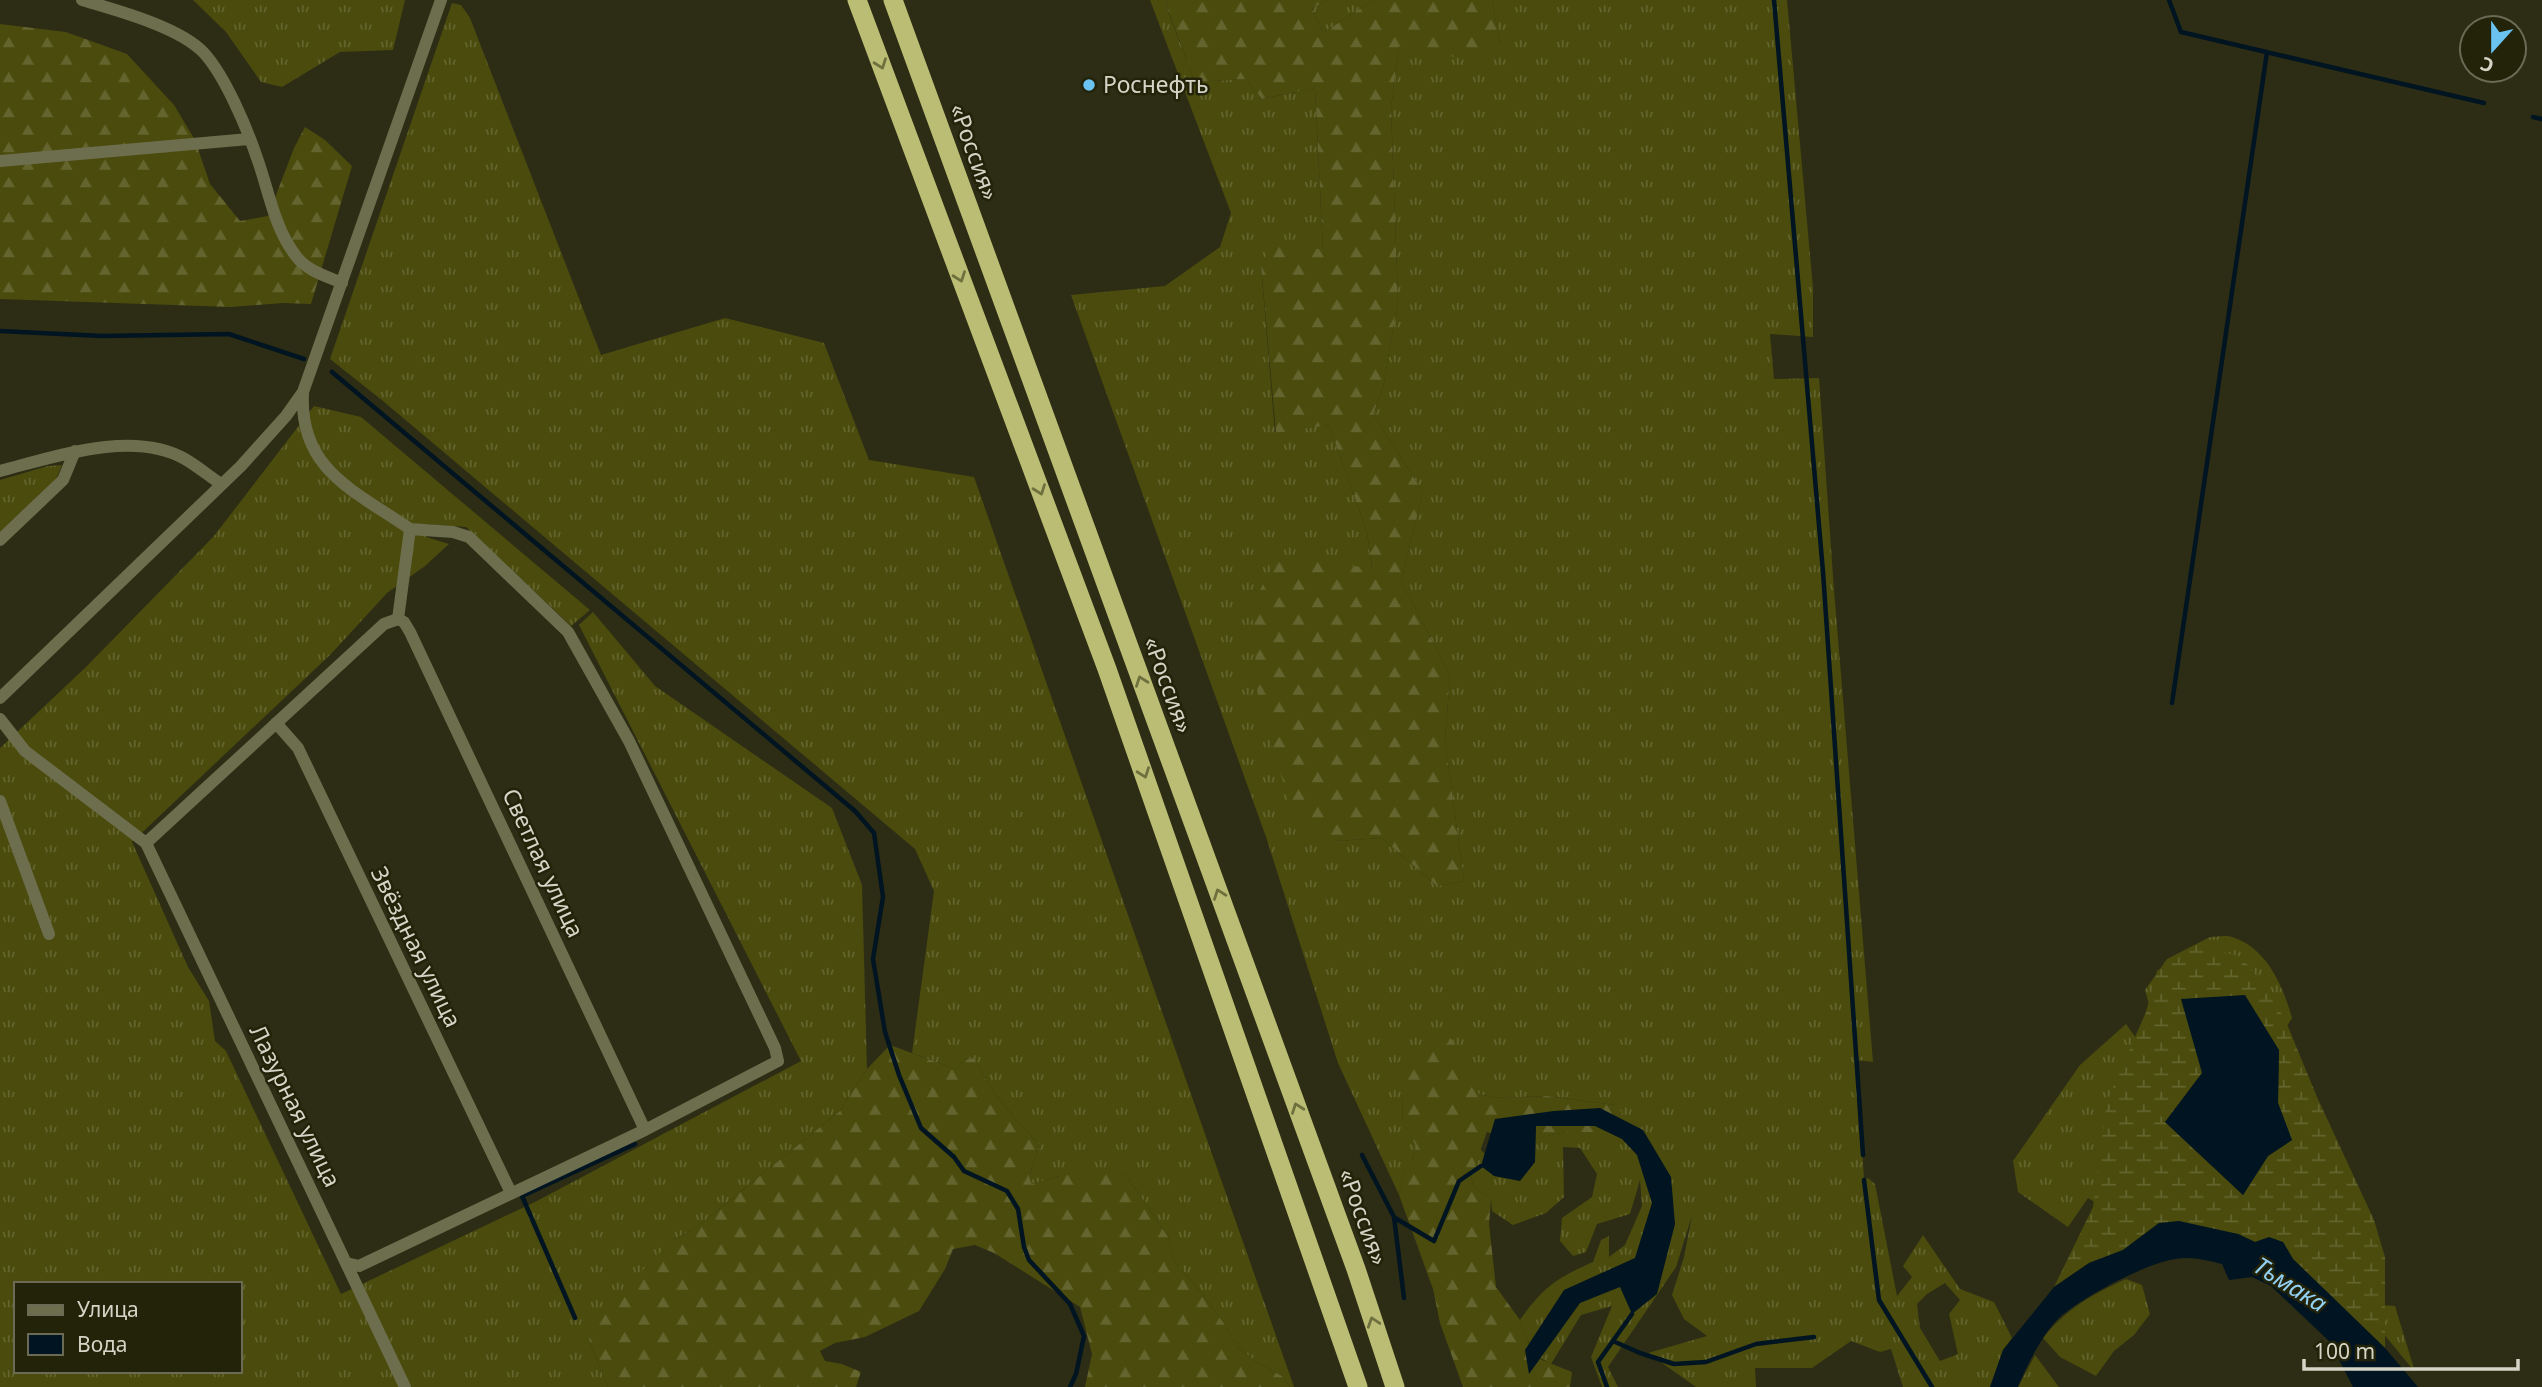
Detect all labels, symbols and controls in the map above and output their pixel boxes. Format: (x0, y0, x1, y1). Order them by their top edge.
north arrow (2458, 14, 2528, 84)
text: С (2477, 51, 2497, 79)
one-way arrow (873, 57, 887, 69)
place label: Роснефть (1103, 68, 1208, 100)
marker: Роснефть (1081, 77, 1097, 93)
street label: «Россия» (943, 99, 1007, 204)
one-way arrow (952, 271, 966, 283)
one-way arrow (1032, 484, 1046, 496)
street label: «Россия» (1137, 632, 1201, 737)
one-way arrow (1135, 675, 1149, 687)
one-way arrow (1136, 766, 1150, 778)
street label: Светлая улица (495, 783, 592, 942)
street label: Звёздная улица (364, 861, 470, 1032)
one-way arrow (1213, 889, 1227, 901)
street label: Лазурная улица (243, 1019, 349, 1192)
one-way arrow (1291, 1102, 1305, 1114)
street label: «Россия» (1332, 1164, 1396, 1269)
water label: Тьмака (2248, 1248, 2334, 1319)
legend (14, 1282, 242, 1373)
text: Улица (77, 1295, 139, 1323)
one-way arrow (1367, 1317, 1381, 1329)
scale bar (2304, 1328, 2518, 1372)
text: Вода (77, 1330, 127, 1358)
text: 100 m (2314, 1337, 2375, 1365)

